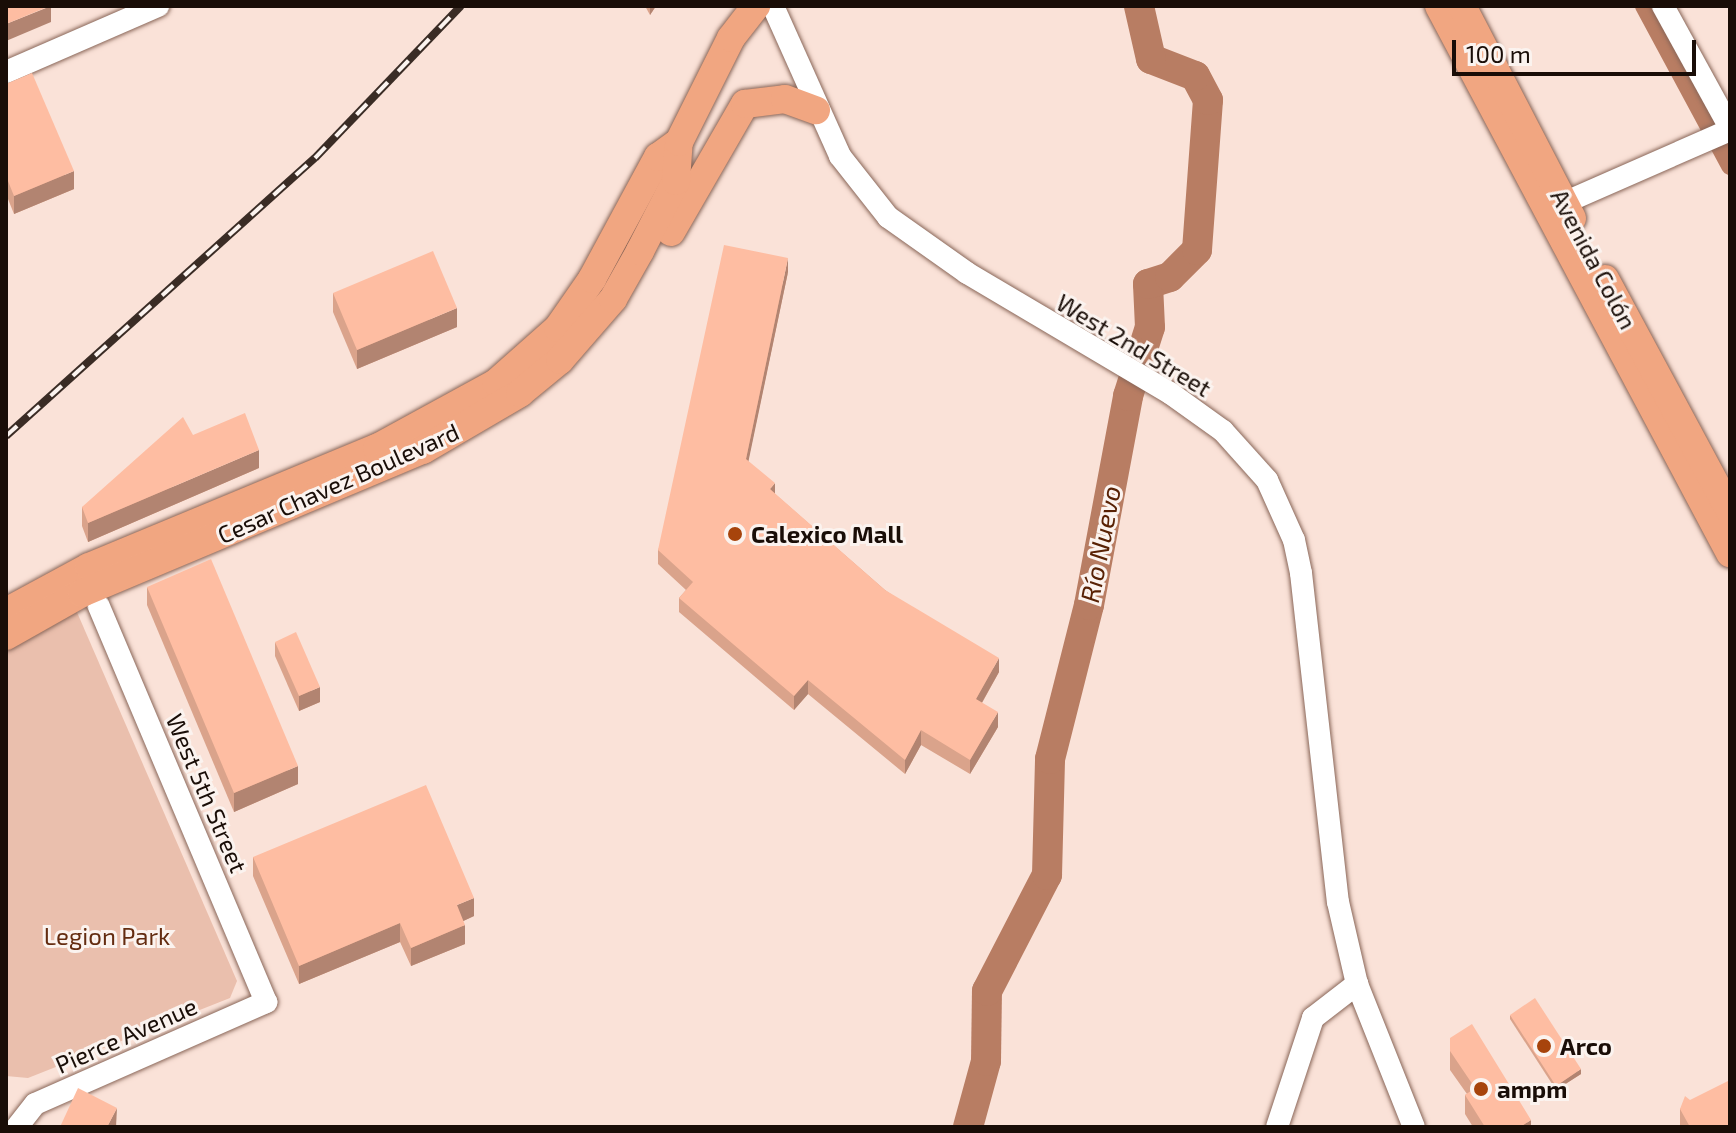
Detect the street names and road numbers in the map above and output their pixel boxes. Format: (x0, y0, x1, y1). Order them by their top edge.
street label: Avenida Colón (1545, 184, 1643, 334)
street label: West 2nd Street (1052, 288, 1216, 402)
street label: Cesar Chavez Boulevard (213, 417, 463, 549)
street label: West 5th Street (161, 709, 253, 877)
street label: Pierce Avenue (50, 991, 202, 1079)

